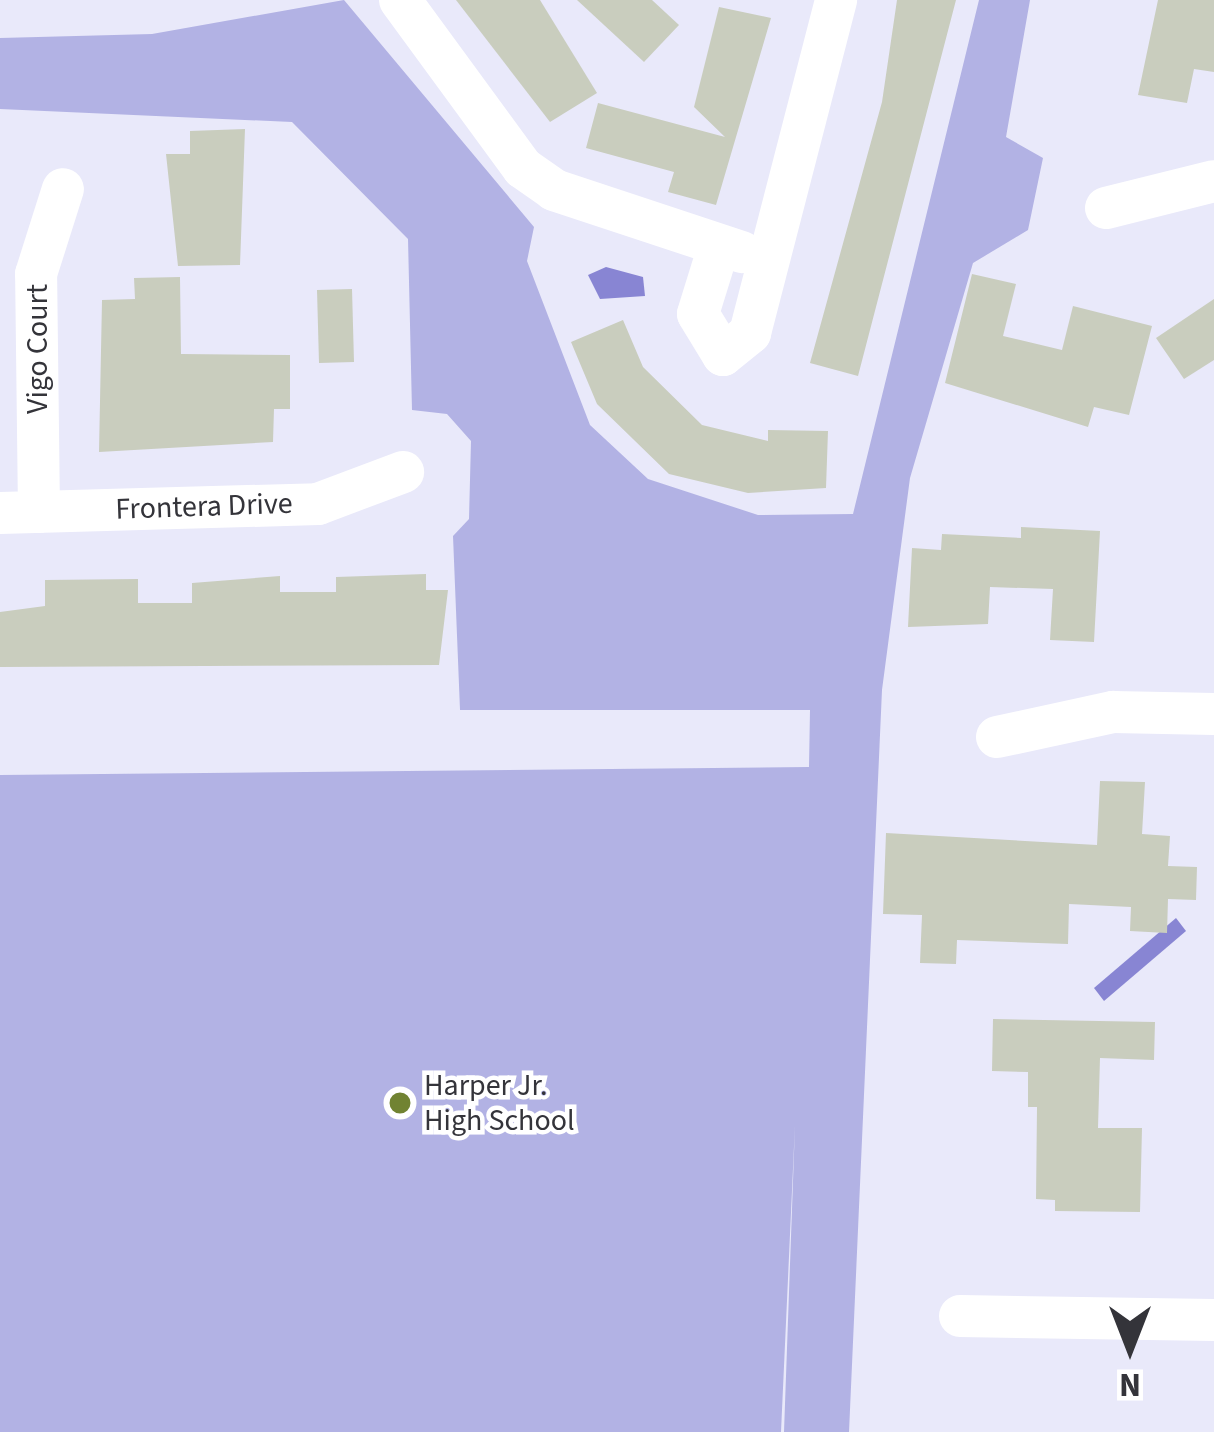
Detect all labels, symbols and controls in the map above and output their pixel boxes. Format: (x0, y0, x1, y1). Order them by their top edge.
street label: Vigo Court (20, 284, 56, 414)
street label: Frontera Drive (115, 486, 293, 528)
place label: Harper Jr. High School (424, 1068, 575, 1138)
marker: Harper Jr. High School (387, 1090, 413, 1116)
north arrow (1070, 1288, 1190, 1408)
text: N (1119, 1361, 1141, 1408)

